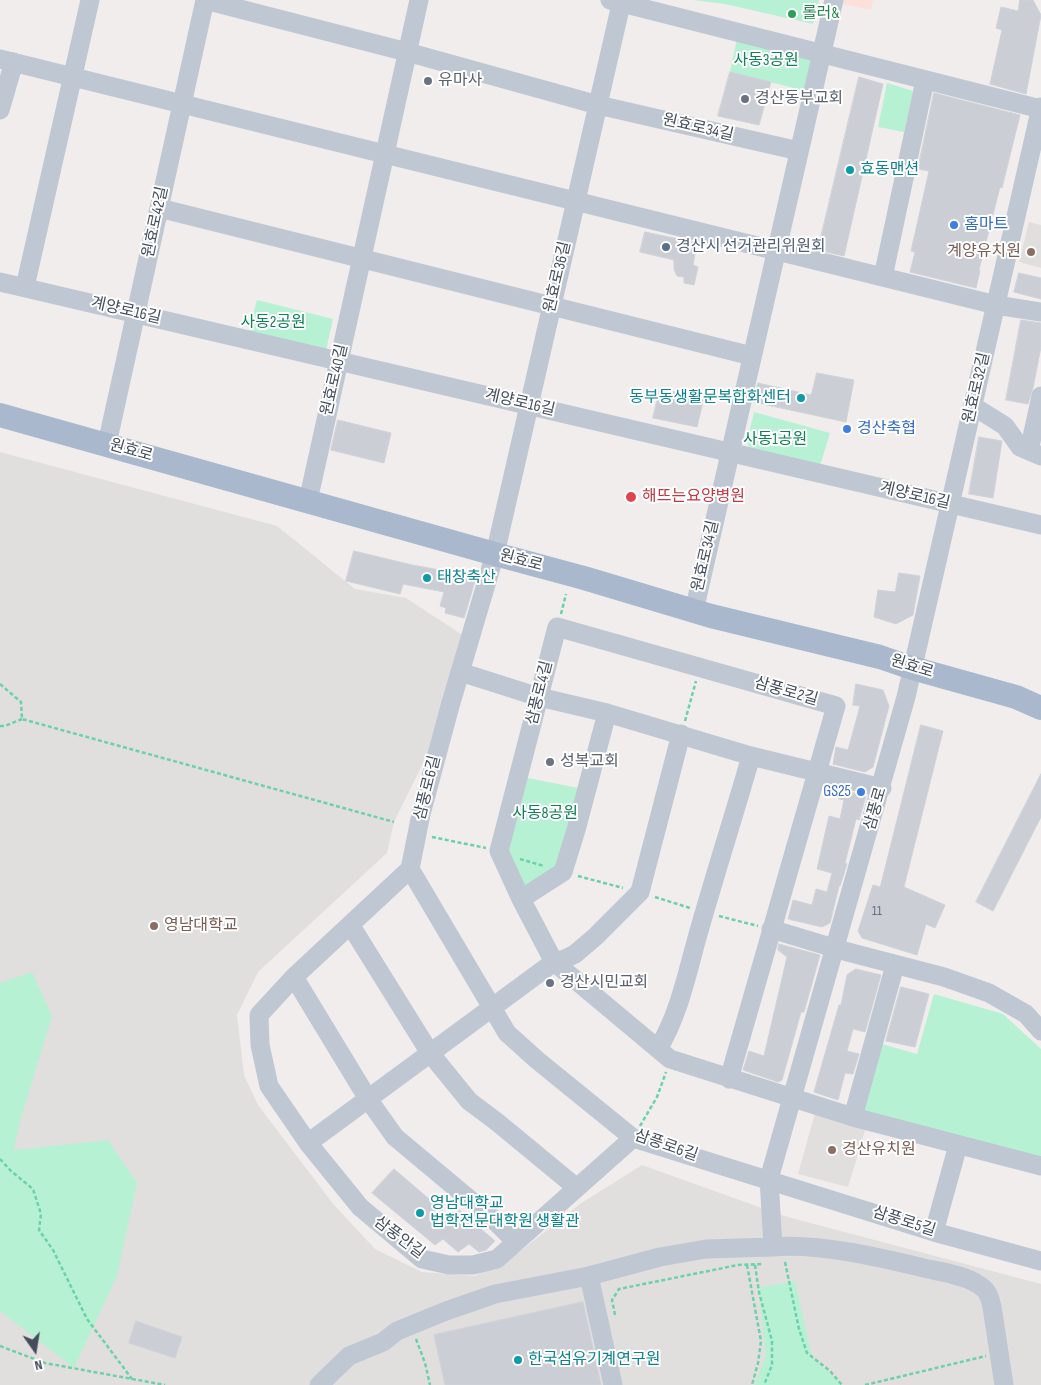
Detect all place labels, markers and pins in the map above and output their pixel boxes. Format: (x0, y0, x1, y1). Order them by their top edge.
place label: 롤러& (802, 4, 840, 24)
marker: 롤러& (786, 8, 798, 20)
place label: 유마사 (438, 71, 482, 91)
marker: 유마사 (422, 75, 434, 87)
place label: 경산동부교회 (755, 89, 843, 109)
marker: 경산동부교회 (739, 93, 751, 105)
place label: 효동맨션 (860, 160, 919, 180)
marker: 효동맨션 (844, 164, 856, 176)
place label: 홈마트 (964, 215, 1008, 235)
marker: 홈마트 (948, 219, 960, 231)
place label: 경산시 선거관리위원회 (676, 237, 826, 257)
marker: 경산시 선거관리위원회 (660, 241, 672, 253)
place label: 계양유치원 (947, 242, 1021, 262)
marker: 계양유치원 (1025, 246, 1037, 258)
place label: 동부동생활문복합화센터 (629, 388, 791, 408)
marker: 동부동생활문복합화센터 (795, 392, 807, 404)
place label: 경산축협 (857, 419, 916, 439)
marker: 경산축협 (841, 423, 853, 435)
place label: 해뜨는요양병원 (642, 487, 745, 507)
marker: 해뜨는요양병원 (624, 490, 638, 504)
place label: 태창축산 (437, 568, 496, 588)
marker: 태창축산 (421, 572, 433, 584)
place label: 성복교회 (560, 752, 619, 772)
marker: 성복교회 (544, 756, 556, 768)
place label: GS25 (823, 782, 851, 802)
marker: GS25 (855, 786, 867, 798)
place label: 영남대학교 (164, 916, 238, 936)
marker: 영남대학교 (148, 920, 160, 932)
place label: 경산시민교회 (560, 973, 648, 993)
marker: 경산시민교회 (544, 977, 556, 989)
place label: 경산유치원 (842, 1140, 916, 1160)
marker: 경산유치원 (826, 1144, 838, 1156)
place label: 영남대학교 법학전문대학원 생활관 (430, 1194, 580, 1232)
marker: 영남대학교 법학전문대학원 생활관 (414, 1207, 426, 1219)
place label: 한국섬유기계연구원 (528, 1350, 660, 1370)
marker: 한국섬유기계연구원 (512, 1354, 524, 1366)

